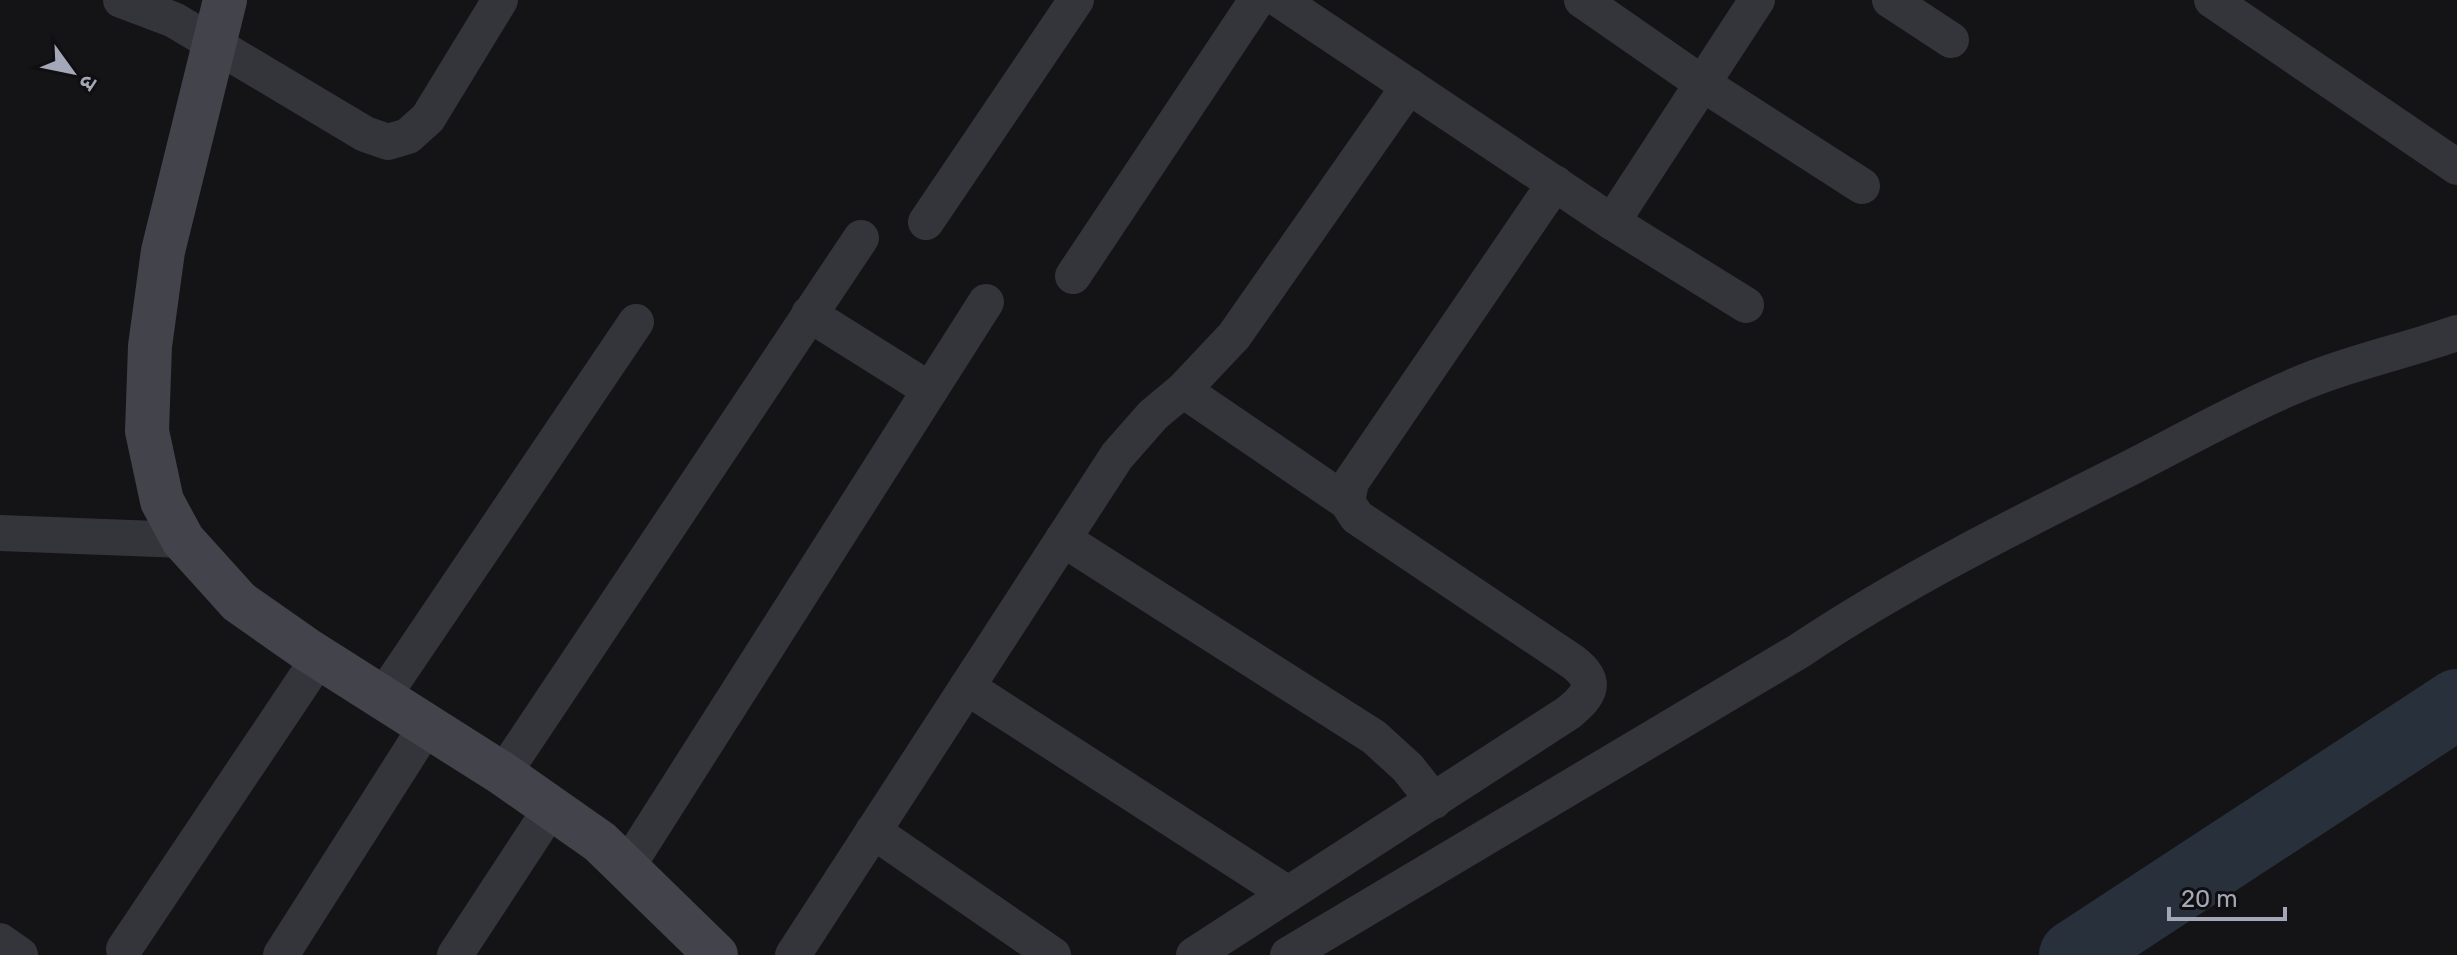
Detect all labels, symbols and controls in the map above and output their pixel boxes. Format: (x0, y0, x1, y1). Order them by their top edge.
north arrow (32, 32, 112, 112)
text: उ (73, 70, 103, 96)
scale bar (2169, 871, 2285, 921)
text: 20 m (2181, 885, 2238, 913)

